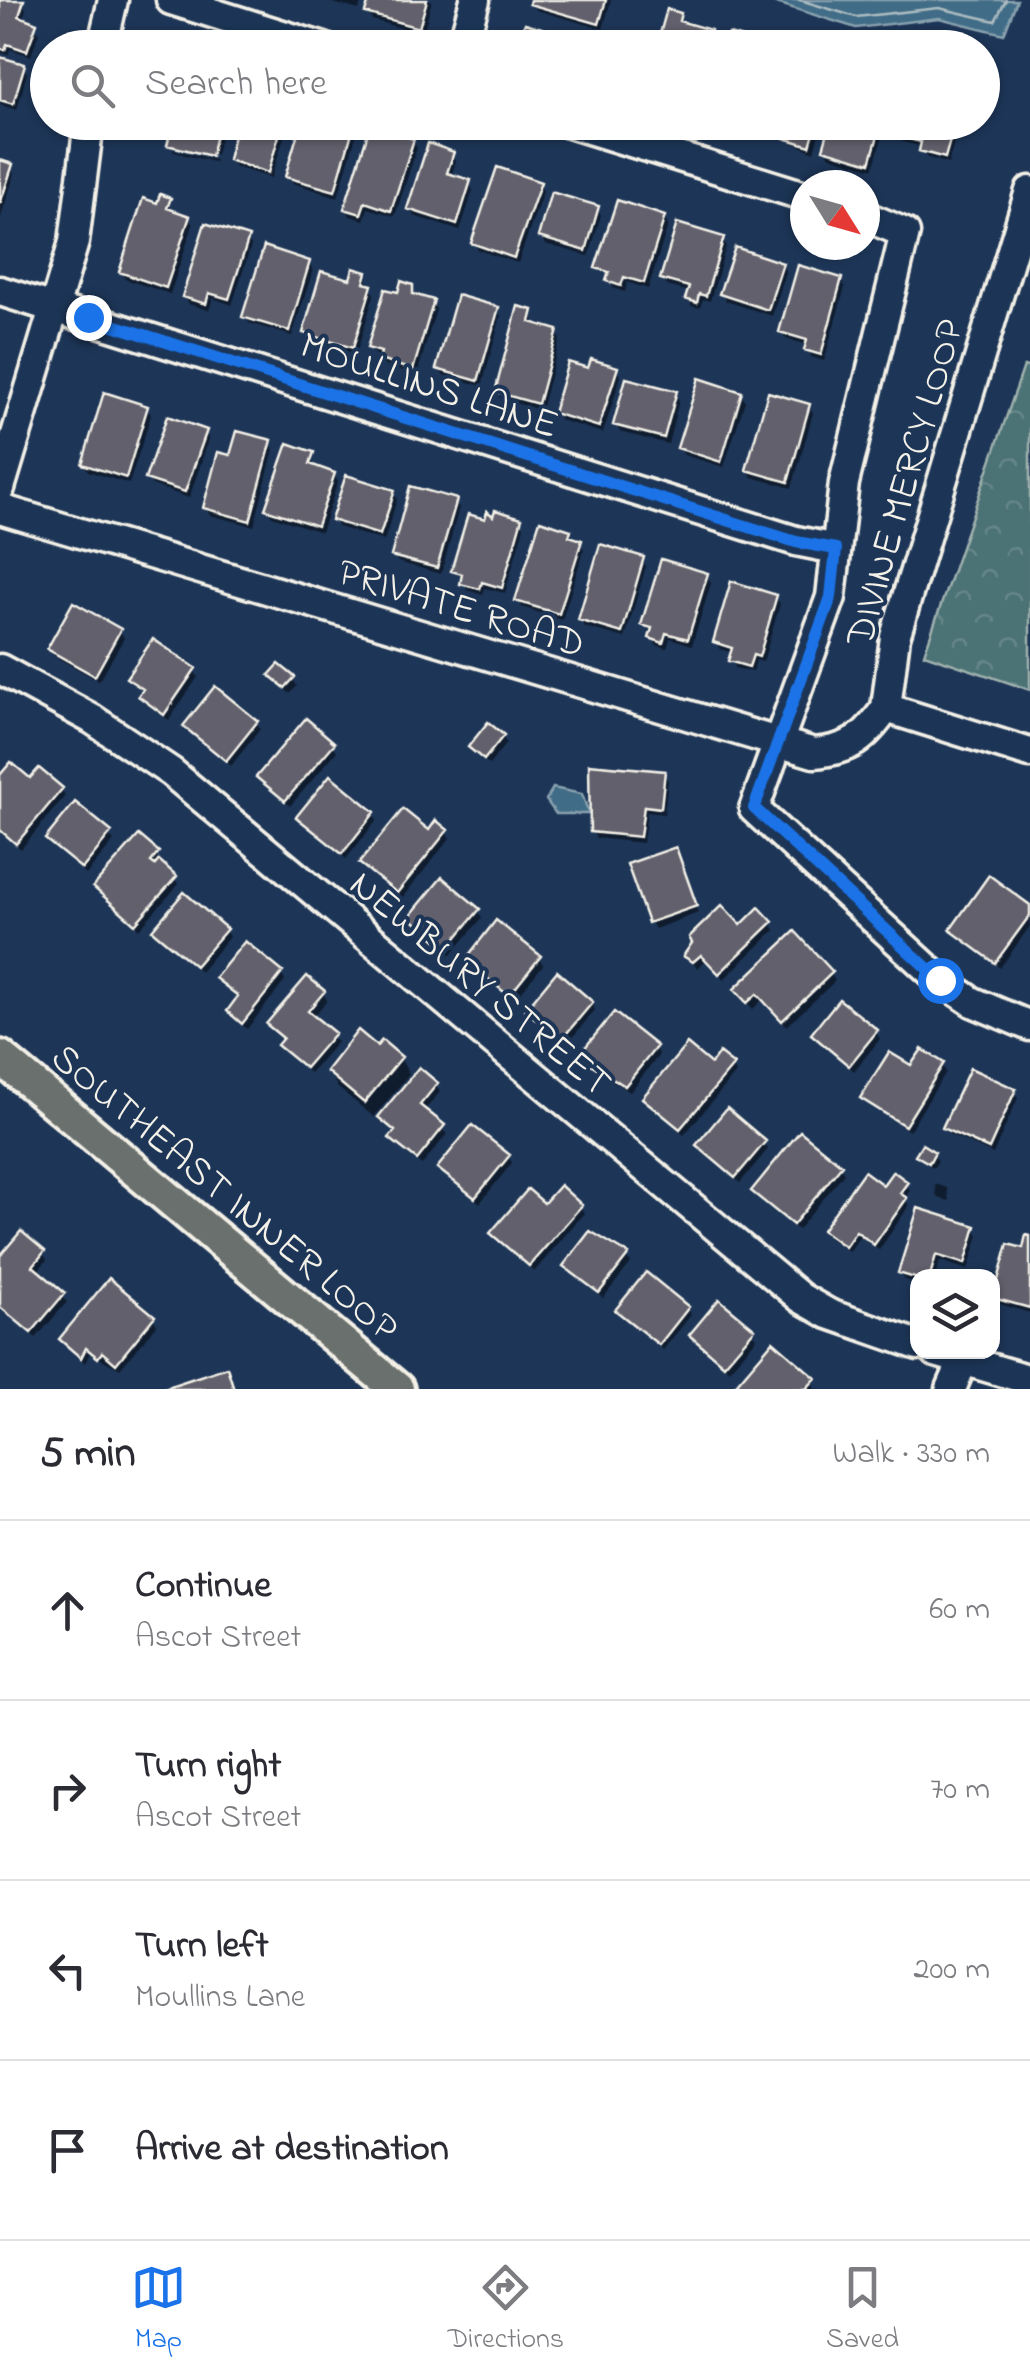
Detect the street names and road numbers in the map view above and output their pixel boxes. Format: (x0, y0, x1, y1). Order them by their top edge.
street label: DIVINE MERCY LOOP (832, 313, 982, 655)
street label: MOULLINS LANE (292, 318, 565, 457)
street label: PRIVATE ROAD (330, 545, 592, 676)
street label: NEWBURY STREET (335, 858, 623, 1113)
street label: SOUTHEAST INNER LOOP (36, 1031, 410, 1358)

